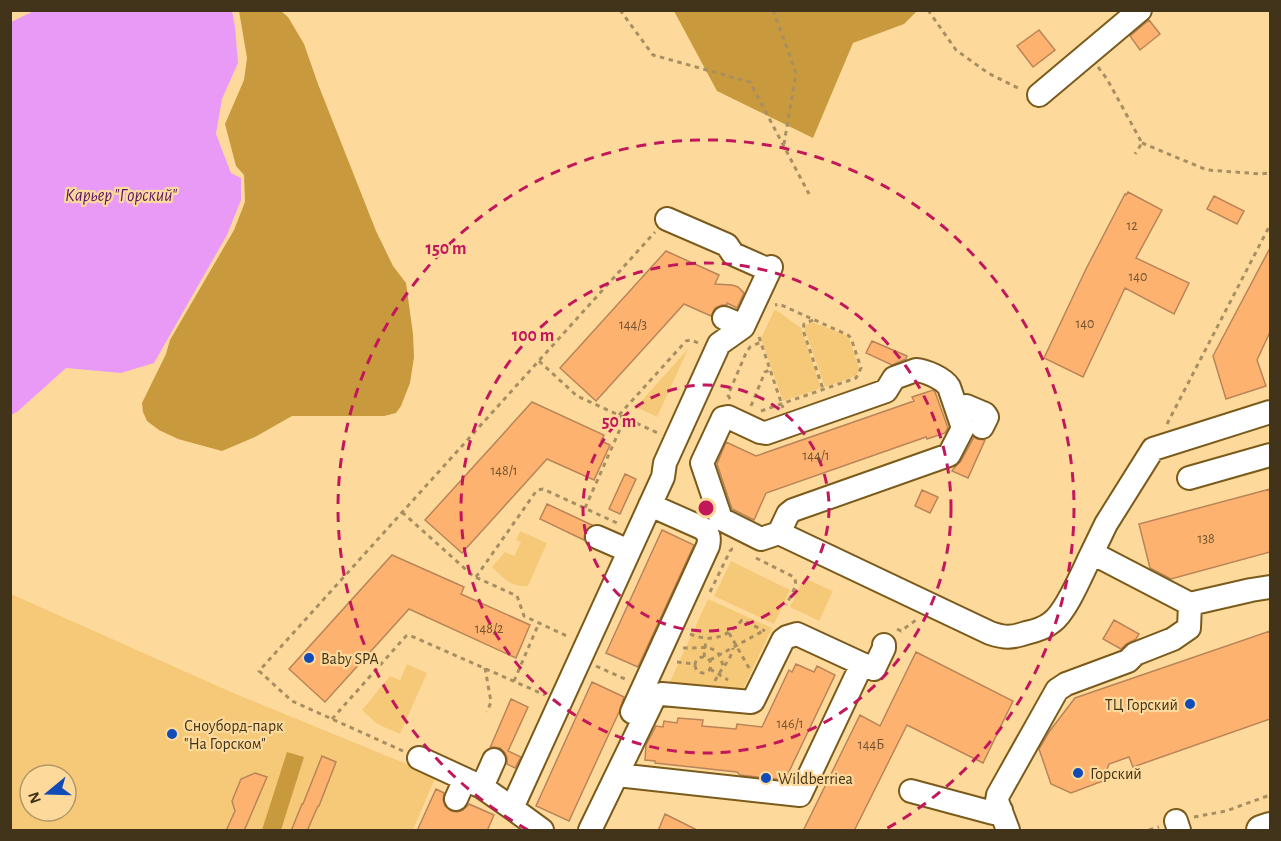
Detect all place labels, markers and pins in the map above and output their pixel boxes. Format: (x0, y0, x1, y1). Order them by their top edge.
centre of rings (696, 498, 716, 518)
marker: Baby SPA (302, 651, 316, 665)
place label: Baby SPA (321, 651, 379, 668)
place label: ТЦ Горский (1105, 697, 1178, 713)
marker: ТЦ Горский (1183, 697, 1197, 711)
place label: Сноуборд-парк "На Горском" (184, 718, 284, 752)
marker: Сноуборд-парк "На Горском" (165, 727, 179, 741)
marker: Горский (1071, 766, 1085, 780)
place label: Горский (1090, 766, 1142, 782)
marker: Wildberriea (759, 771, 773, 785)
place label: Wildberriea (778, 771, 853, 787)

